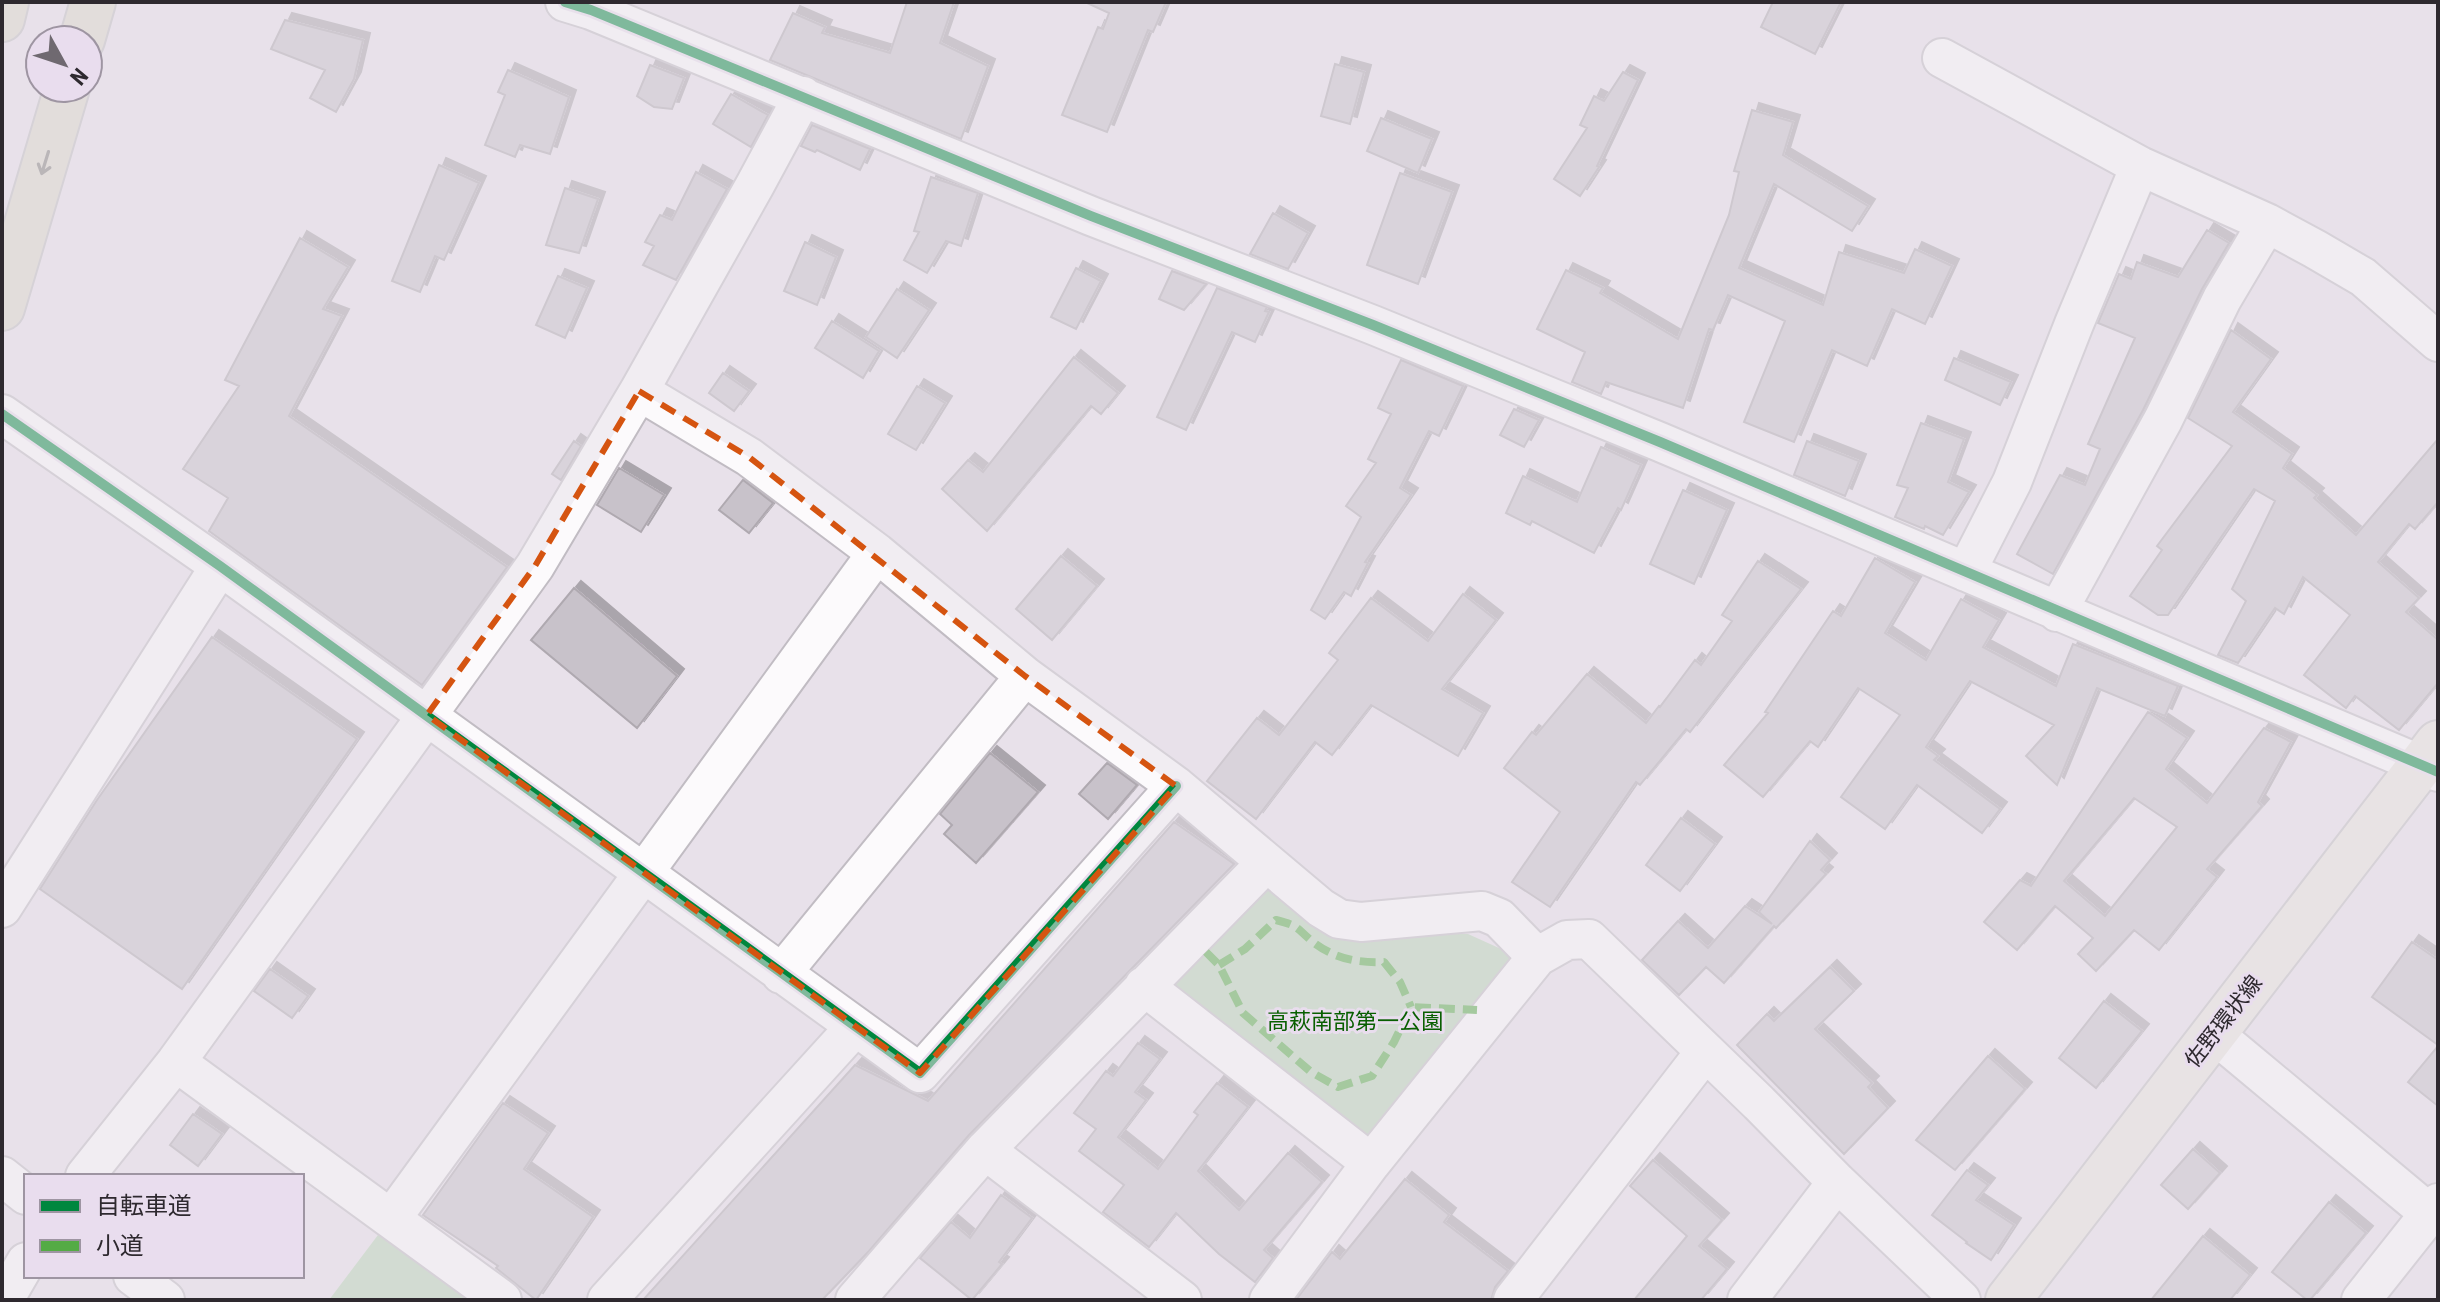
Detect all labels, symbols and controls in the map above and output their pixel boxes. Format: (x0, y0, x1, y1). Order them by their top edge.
north arrow (24, 24, 104, 104)
text: N (65, 63, 93, 90)
one-way arrow (37, 149, 52, 175)
street label: 佐野環状線 (2180, 970, 2267, 1072)
park label: 高萩南部第一公園 (1267, 1009, 1443, 1034)
legend (24, 1174, 304, 1278)
text: 自転車道 (96, 1192, 192, 1220)
text: 小道 (96, 1232, 144, 1260)

